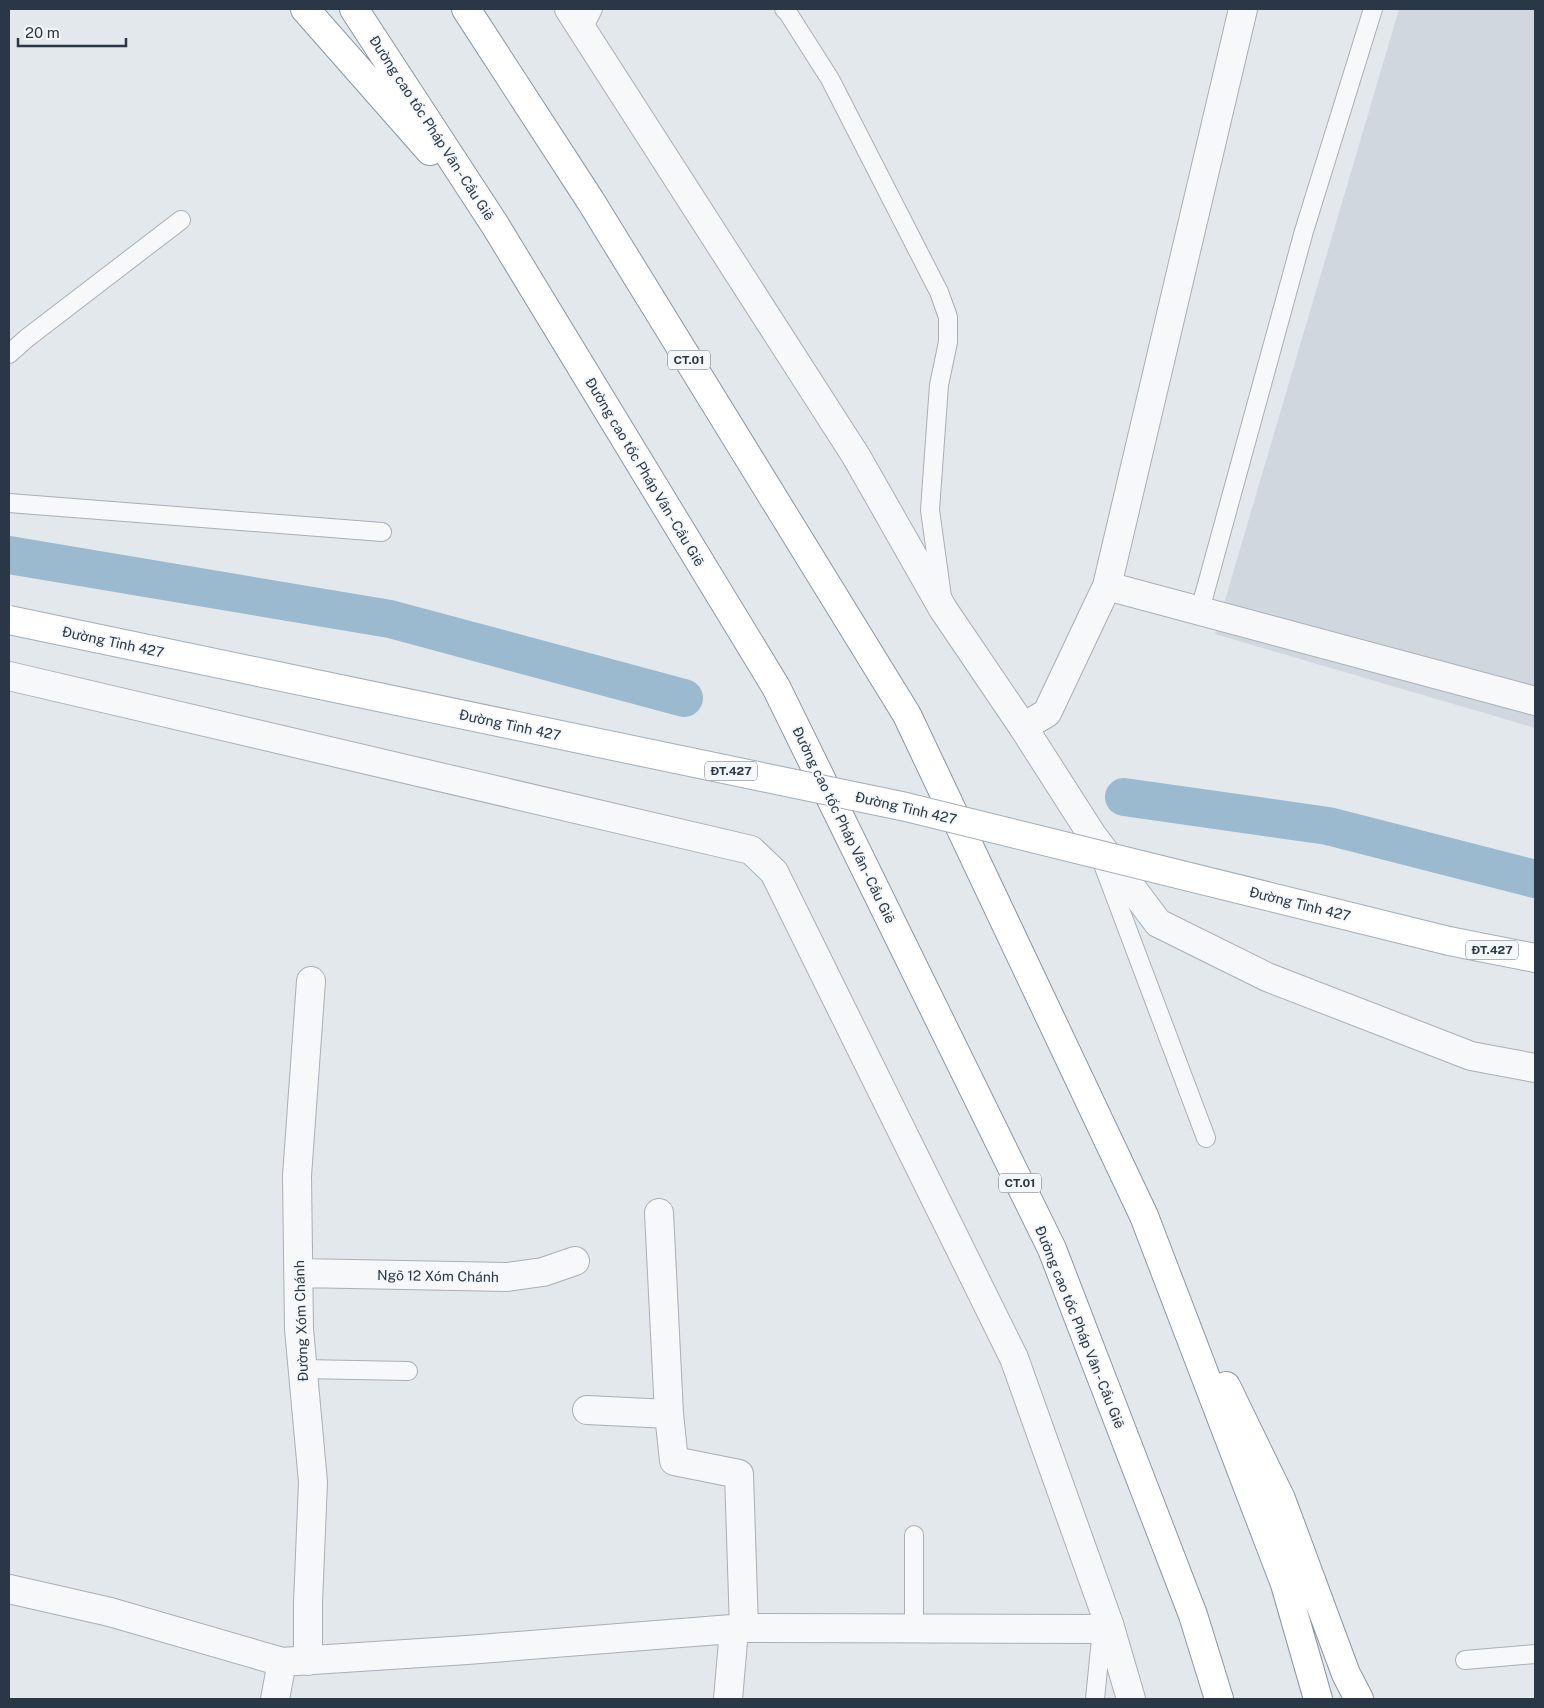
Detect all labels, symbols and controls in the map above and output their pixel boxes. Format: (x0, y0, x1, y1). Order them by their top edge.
scale bar (18, 15, 125, 47)
text: 20 m (25, 24, 60, 41)
street label: Đường cao tốc Pháp Vân - Cầu Giẽ (366, 33, 498, 223)
road number: CT.01 (668, 350, 710, 370)
street label: Đường cao tốc Pháp Vân - Cầu Giẽ (582, 375, 708, 569)
street label: Đường Tỉnh 427 (61, 623, 165, 661)
street label: Đường Tỉnh 427 (458, 706, 562, 744)
street label: Đường cao tốc Pháp Vân - Cầu Giẽ (789, 724, 899, 926)
road number: ĐT.427 (705, 761, 757, 780)
street label: Đường Tỉnh 427 (854, 789, 958, 827)
street label: Đường Tỉnh 427 (1248, 884, 1352, 924)
road number: ĐT.427 (1466, 940, 1518, 960)
road number: CT.01 (999, 1174, 1041, 1192)
street label: Đường cao tốc Pháp Vân - Cầu Giẽ (1032, 1223, 1128, 1431)
street label: Đường Xóm Chánh (291, 1260, 311, 1382)
street label: Ngõ 12 Xóm Chánh (377, 1267, 499, 1285)

